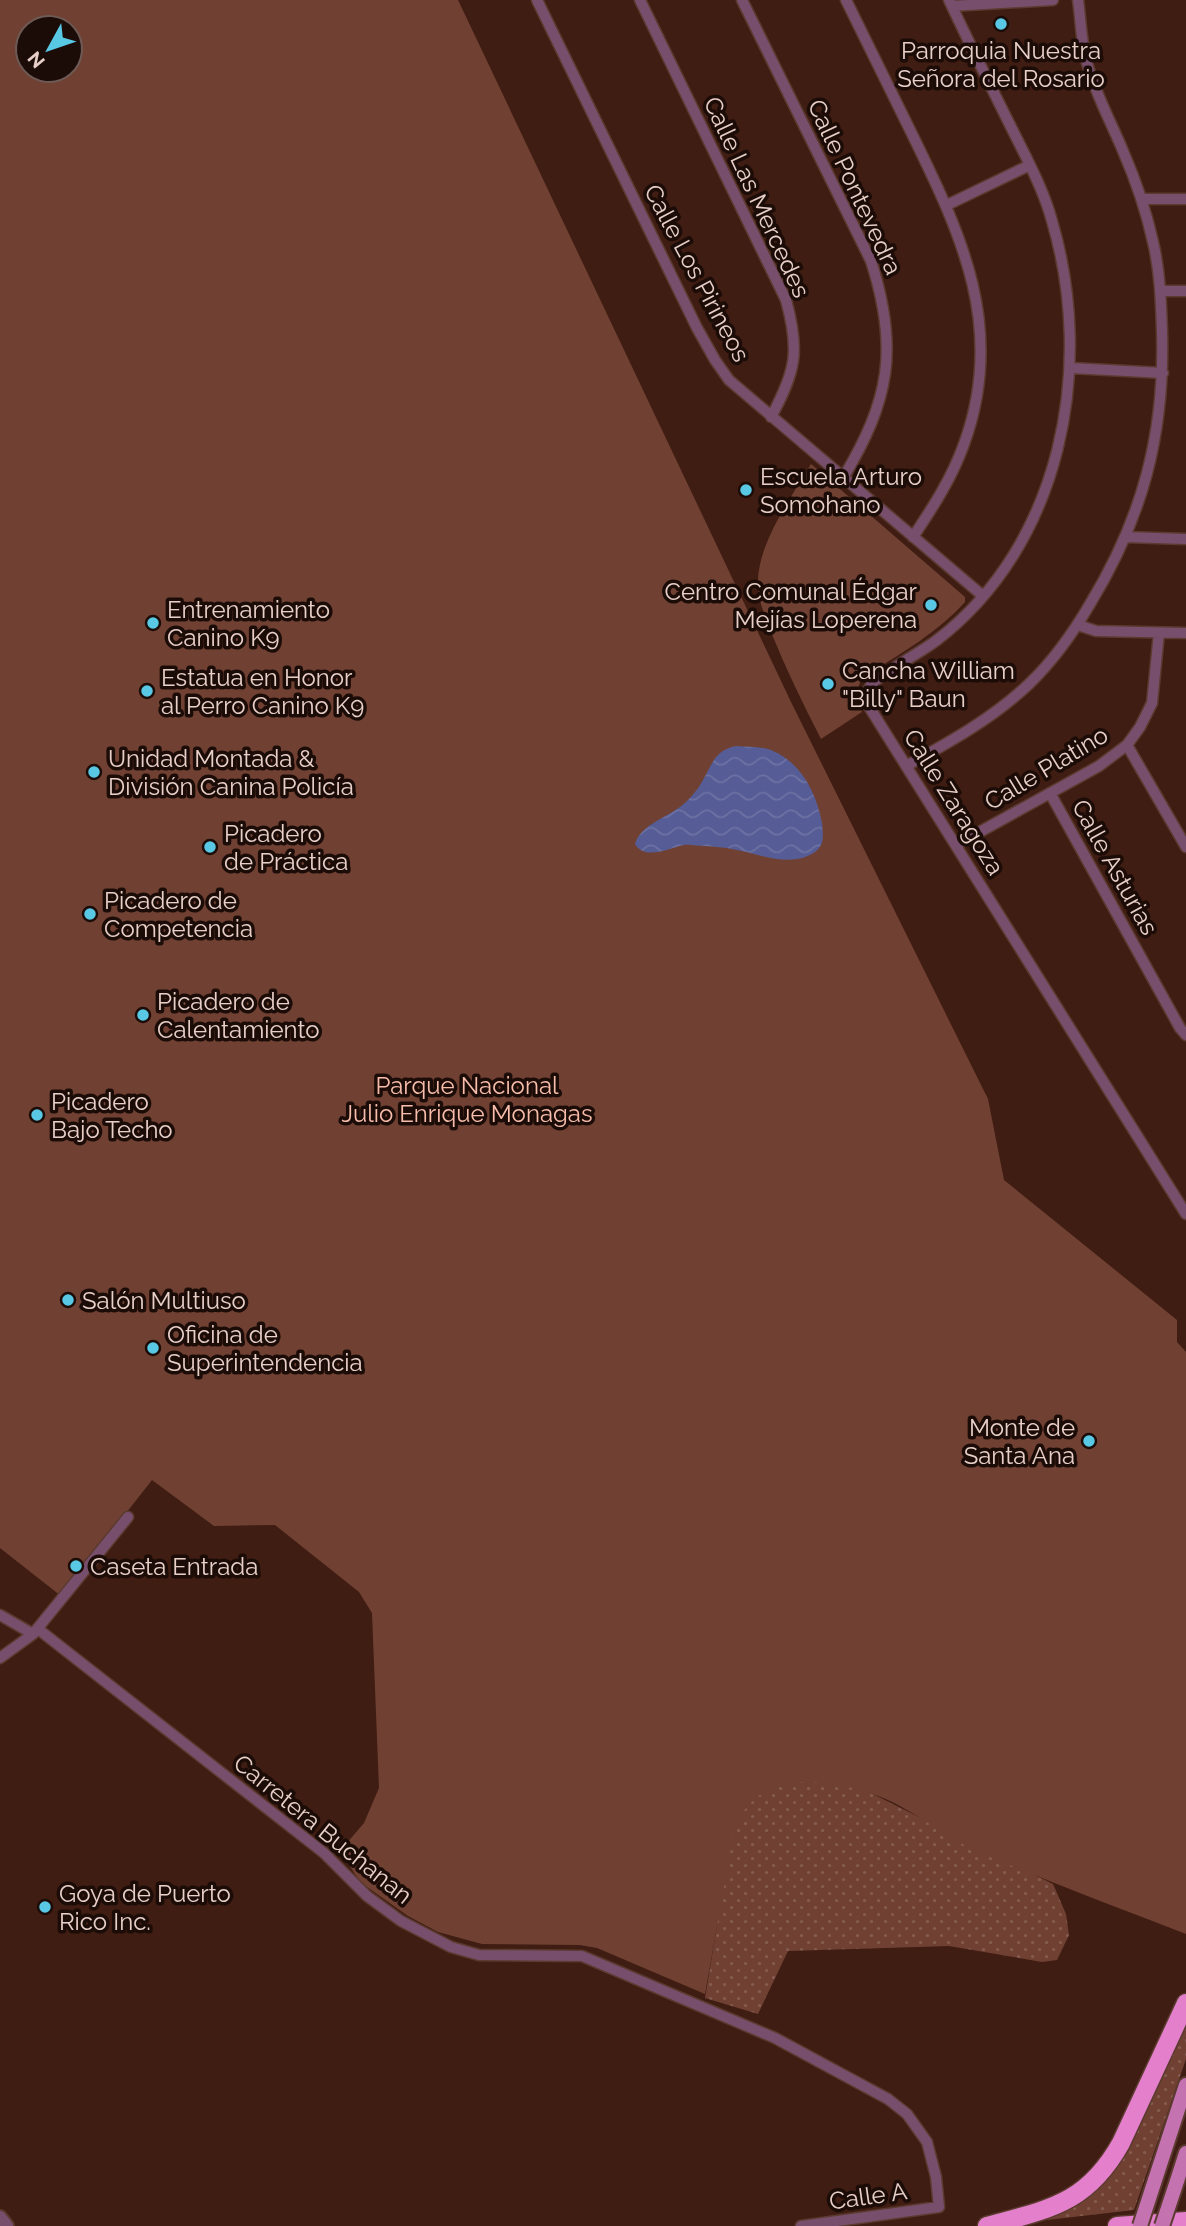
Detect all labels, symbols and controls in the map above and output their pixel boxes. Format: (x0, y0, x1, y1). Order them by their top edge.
north arrow (14, 14, 84, 84)
marker: Parroquia Nuestra Señora del Rosario (993, 16, 1009, 32)
place label: Parroquia Nuestra Señora del Rosario (897, 36, 1105, 93)
text: N (23, 47, 49, 73)
street label: Calle Las Mercedes (698, 92, 816, 302)
street label: Calle Pontevedra (802, 95, 908, 279)
street label: Calle Los Pirineos (638, 180, 756, 366)
place label: Escuela Arturo Somohano (760, 462, 922, 519)
marker: Escuela Arturo Somohano (738, 482, 754, 498)
place label: Centro Comunal Édgar Mejías Loperena (665, 577, 918, 634)
place label: Entrenamiento Canino K9 (167, 595, 330, 652)
marker: Centro Comunal Édgar Mejías Loperena (923, 597, 939, 613)
marker: Entrenamiento Canino K9 (145, 615, 161, 631)
place label: Cancha William "Billy" Baun (842, 656, 1015, 713)
place label: Estatua en Honor al Perro Canino K9 (161, 663, 364, 720)
marker: Cancha William "Billy" Baun (820, 676, 836, 692)
marker: Estatua en Honor al Perro Canino K9 (139, 683, 155, 699)
street label: Calle Platino (979, 720, 1113, 816)
street label: Calle Zaragoza (898, 724, 1010, 880)
place label: Unidad Montada & División Canina Policía (108, 744, 354, 801)
marker: Unidad Montada & División Canina Policía (86, 764, 102, 780)
street label: Calle Asturias (1066, 794, 1164, 940)
place label: Picadero de Práctica (224, 819, 348, 876)
marker: Picadero de Práctica (202, 839, 218, 855)
place label: Picadero de Competencia (104, 886, 253, 943)
marker: Picadero de Competencia (82, 906, 98, 922)
place label: Picadero de Calentamiento (157, 987, 320, 1044)
marker: Picadero de Calentamiento (135, 1007, 151, 1023)
park label: Parque Nacional Julio Enrique Monagas (342, 1071, 592, 1128)
place label: Picadero Bajo Techo (51, 1087, 173, 1144)
marker: Picadero Bajo Techo (29, 1107, 45, 1123)
place label: Salón Multiuso (82, 1286, 246, 1315)
marker: Salón Multiuso (60, 1292, 76, 1308)
place label: Oficina de Superintendencia (167, 1320, 363, 1377)
marker: Oficina de Superintendencia (145, 1340, 161, 1356)
place label: Monte de Santa Ana (964, 1413, 1075, 1470)
marker: Monte de Santa Ana (1081, 1433, 1097, 1449)
place label: Caseta Entrada (90, 1552, 258, 1581)
marker: Caseta Entrada (68, 1558, 84, 1574)
street label: Carretera Buchanan (228, 1748, 418, 1910)
place label: Goya de Puerto Rico Inc. (59, 1879, 231, 1936)
marker: Goya de Puerto Rico Inc. (37, 1899, 53, 1915)
street label: Calle A (827, 2176, 909, 2216)

